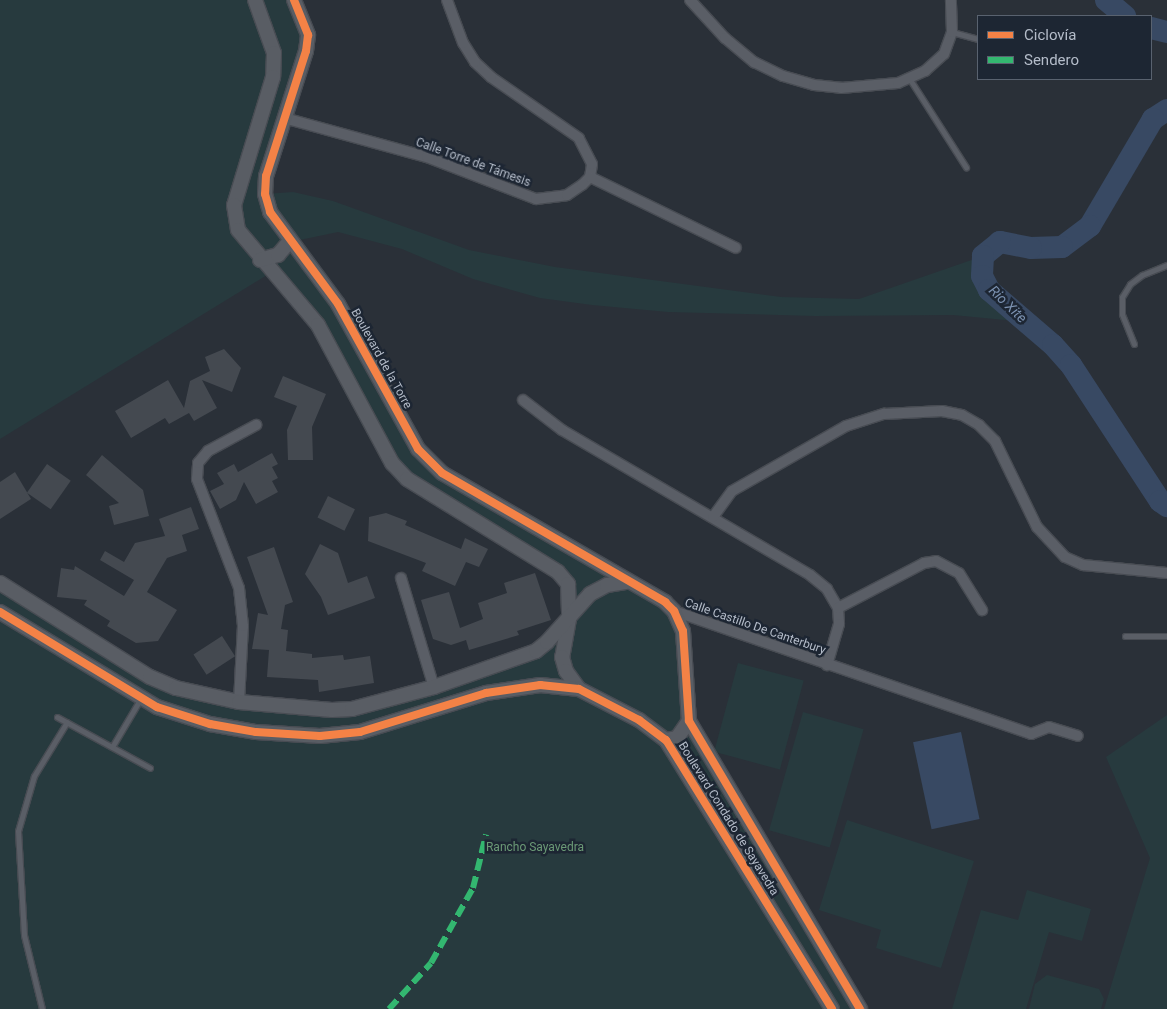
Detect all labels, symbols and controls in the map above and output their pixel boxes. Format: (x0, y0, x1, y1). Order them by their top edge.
legend (977, 15, 1152, 80)
text: Ciclovía (1024, 26, 1077, 44)
text: Sendero (1024, 51, 1079, 69)
street label: Calle Torre de Támesis (413, 135, 533, 191)
water label: Rio Xite (986, 282, 1030, 326)
street label: Boulevard de la Torre (347, 306, 415, 412)
street label: Calle Castillo De Canterbury (683, 596, 827, 658)
street label: Boulevard Condado de Sayavedra (675, 740, 781, 898)
park label: Rancho Sayavedra (486, 841, 584, 855)

